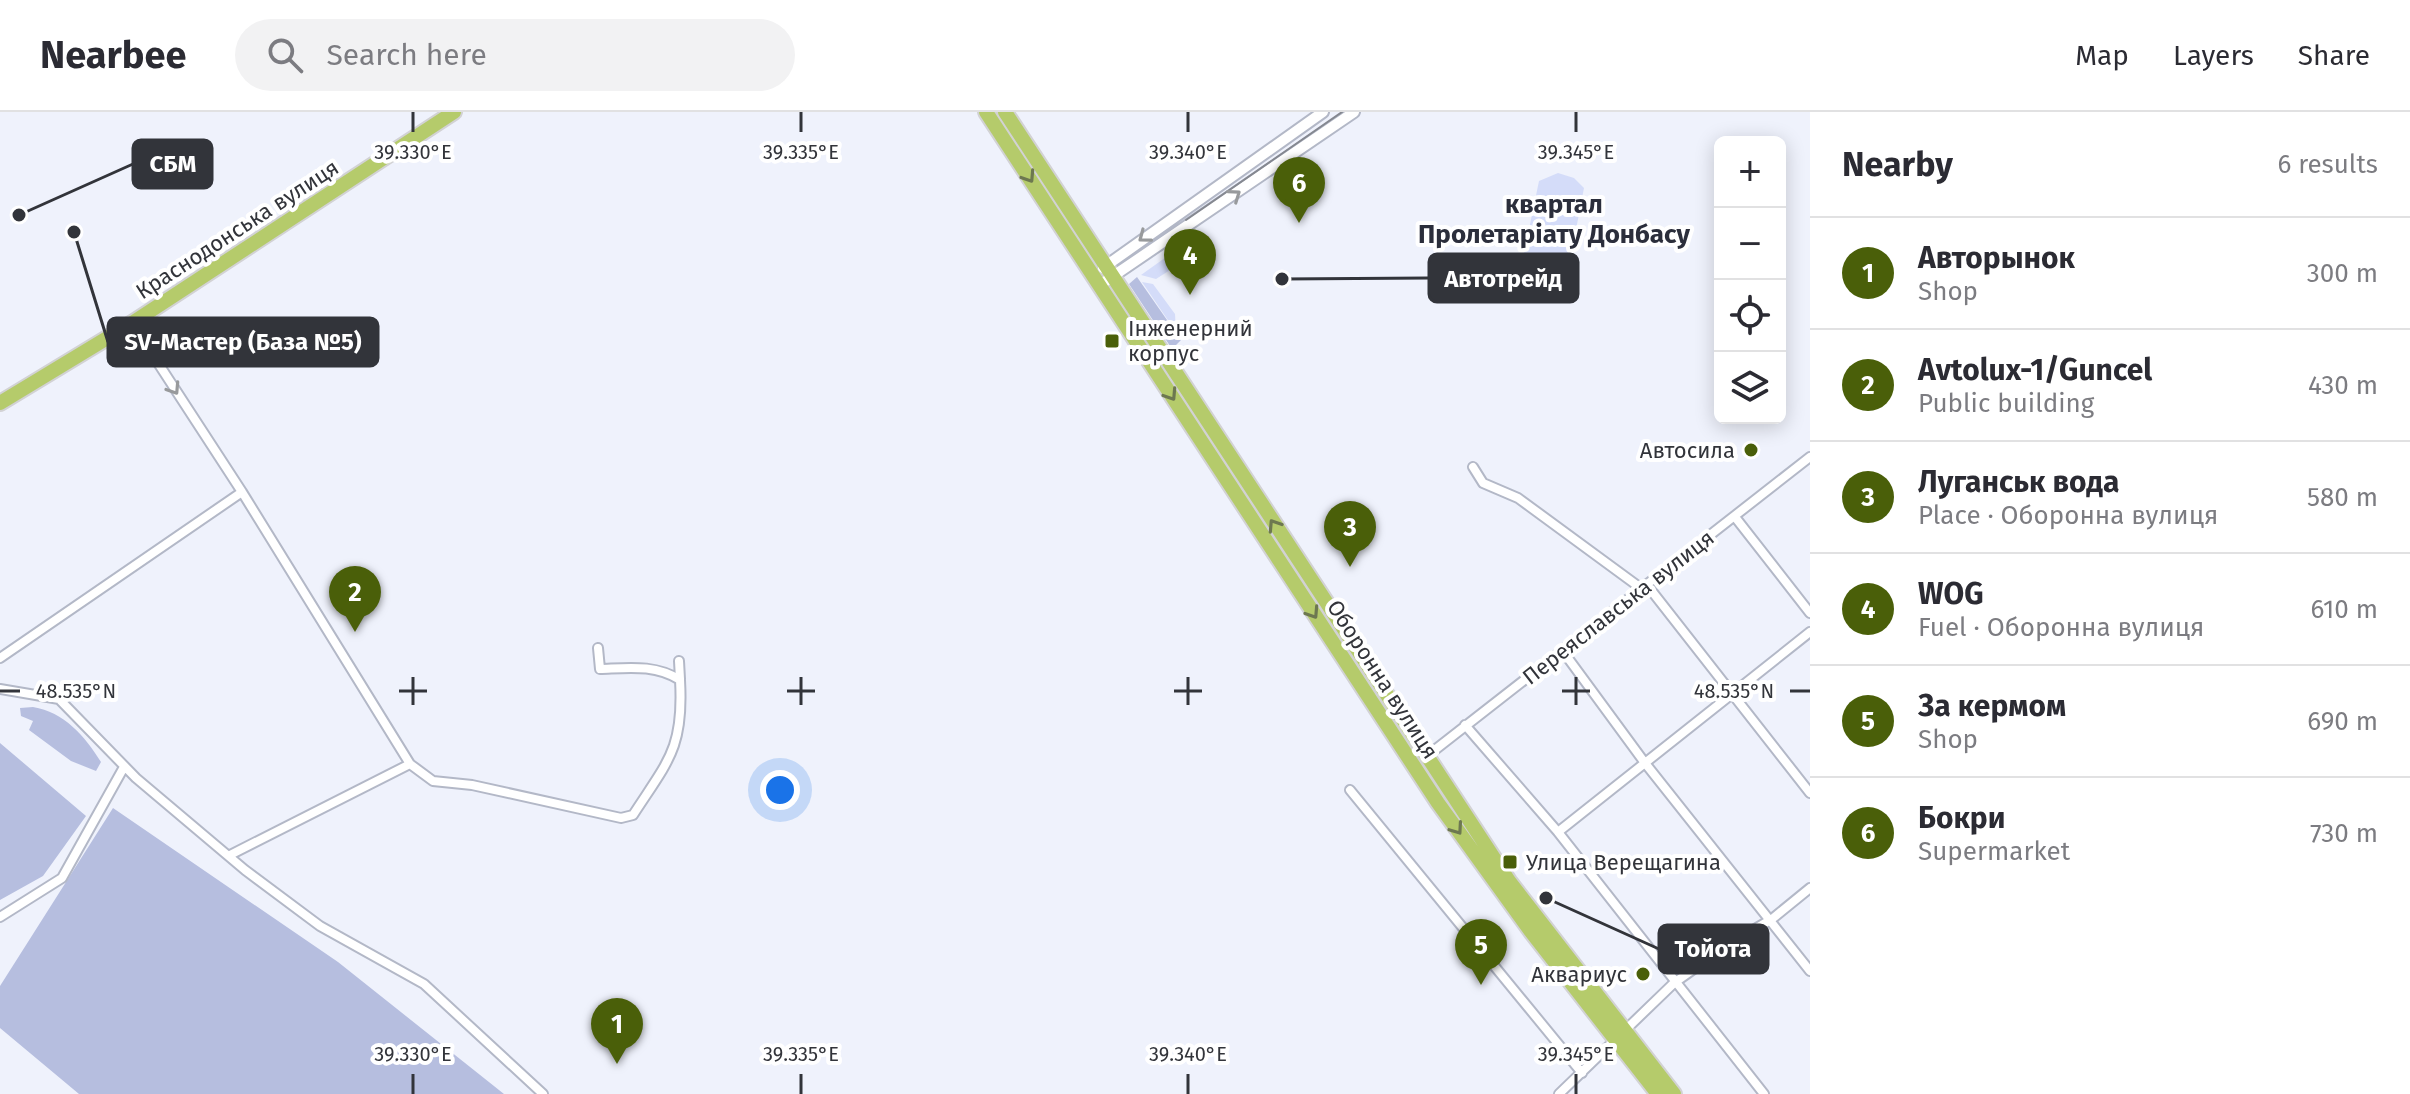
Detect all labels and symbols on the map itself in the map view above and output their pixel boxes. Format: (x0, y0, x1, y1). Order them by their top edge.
callout: СБМ (133, 140, 212, 188)
text: 39.330°E (374, 140, 452, 164)
text: 39.335°E (763, 140, 839, 164)
text: 39.340°E (1149, 140, 1227, 164)
text: 39.345°E (1538, 140, 1614, 164)
text: СБМ (150, 150, 197, 178)
street label: Краснодонська вулиця (131, 154, 344, 305)
pin: 6 (1273, 157, 1325, 223)
one-way arrow (1020, 168, 1035, 183)
district label: квартал Пролетаріату Донбасу (1418, 189, 1690, 250)
one-way arrow (1226, 190, 1240, 205)
one-way arrow (1138, 227, 1153, 241)
pin: 4 (1164, 229, 1216, 295)
callout: Автотрейд (1429, 254, 1578, 302)
text: Автотрейд (1443, 265, 1562, 293)
place label: Інженерний корпус (1128, 315, 1253, 367)
callout: SV-Мастер (База №5) (108, 318, 378, 366)
text: SV-Мастер (База №5) (124, 328, 362, 356)
marker: Інженерний корпус (1103, 332, 1121, 350)
one-way arrow (165, 380, 180, 394)
one-way arrow (1162, 386, 1177, 400)
place label: Автосила (1640, 437, 1735, 464)
marker: Автосила (1742, 441, 1760, 459)
pin: 3 (1324, 501, 1376, 567)
one-way arrow (1269, 519, 1284, 534)
street label: Переяславська вулиця (1517, 524, 1719, 691)
pin: 2 (329, 566, 381, 632)
street label: Оборонна вулиця (1321, 595, 1444, 764)
one-way arrow (1304, 604, 1319, 618)
text: 48.535°N (36, 679, 116, 703)
text: 48.535°N (1694, 679, 1774, 703)
your location (760, 770, 800, 810)
one-way arrow (1447, 821, 1462, 835)
place label: Улица Верещагина (1526, 849, 1721, 876)
marker: Улица Верещагина (1501, 853, 1519, 871)
pin: 5 (1455, 919, 1507, 985)
callout: Тойота (1659, 925, 1768, 973)
text: Тойота (1675, 935, 1751, 963)
place label: Аквариус (1531, 961, 1627, 988)
marker: Аквариус (1634, 965, 1652, 983)
pin: 1 (591, 998, 643, 1064)
text: 39.330°E (374, 1042, 452, 1066)
text: 39.335°E (763, 1042, 839, 1066)
text: 39.340°E (1149, 1042, 1227, 1066)
text: 39.345°E (1538, 1042, 1614, 1066)

